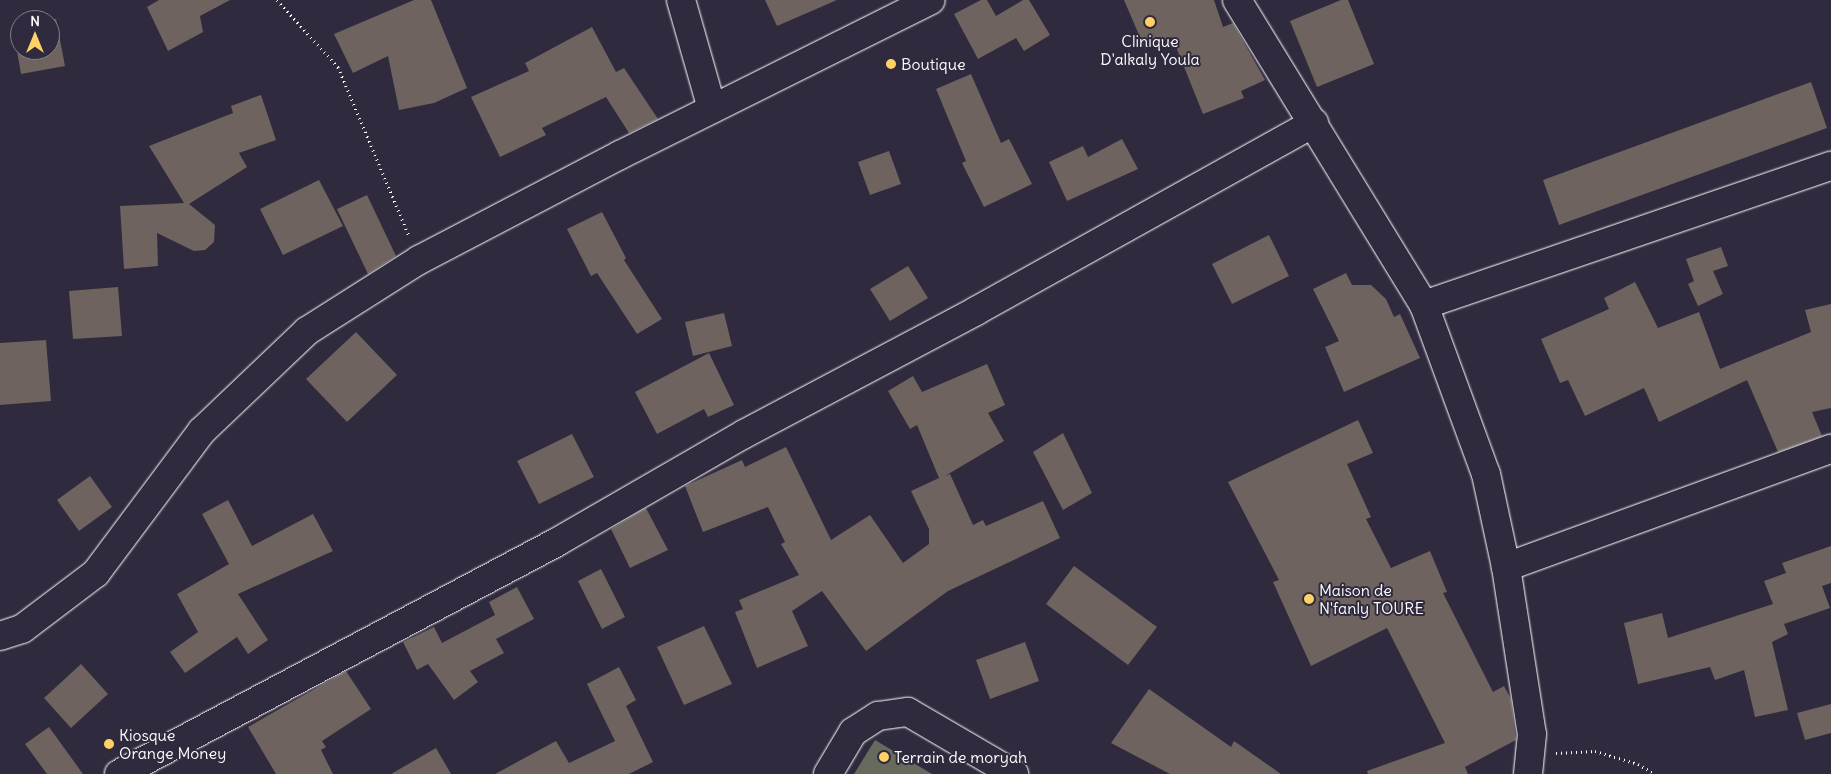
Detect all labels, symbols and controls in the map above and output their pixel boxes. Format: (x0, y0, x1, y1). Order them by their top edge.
north arrow (10, 10, 60, 60)
text: N (30, 12, 40, 30)
marker: Clinique D'alkaly Youla (1143, 15, 1157, 29)
place label: Clinique D'alkaly Youla (1100, 31, 1200, 69)
place label: Boutique (901, 54, 966, 74)
marker: Boutique (885, 58, 897, 70)
place label: Maison de N'fanly TOURE (1319, 580, 1424, 618)
marker: Maison de N'fanly TOURE (1303, 593, 1315, 605)
place label: Kiosque Orange Money (119, 725, 226, 763)
marker: Kiosque Orange Money (103, 738, 115, 750)
place label: Terrain de moryah (894, 747, 1027, 767)
marker: Terrain de moryah (878, 751, 890, 763)

